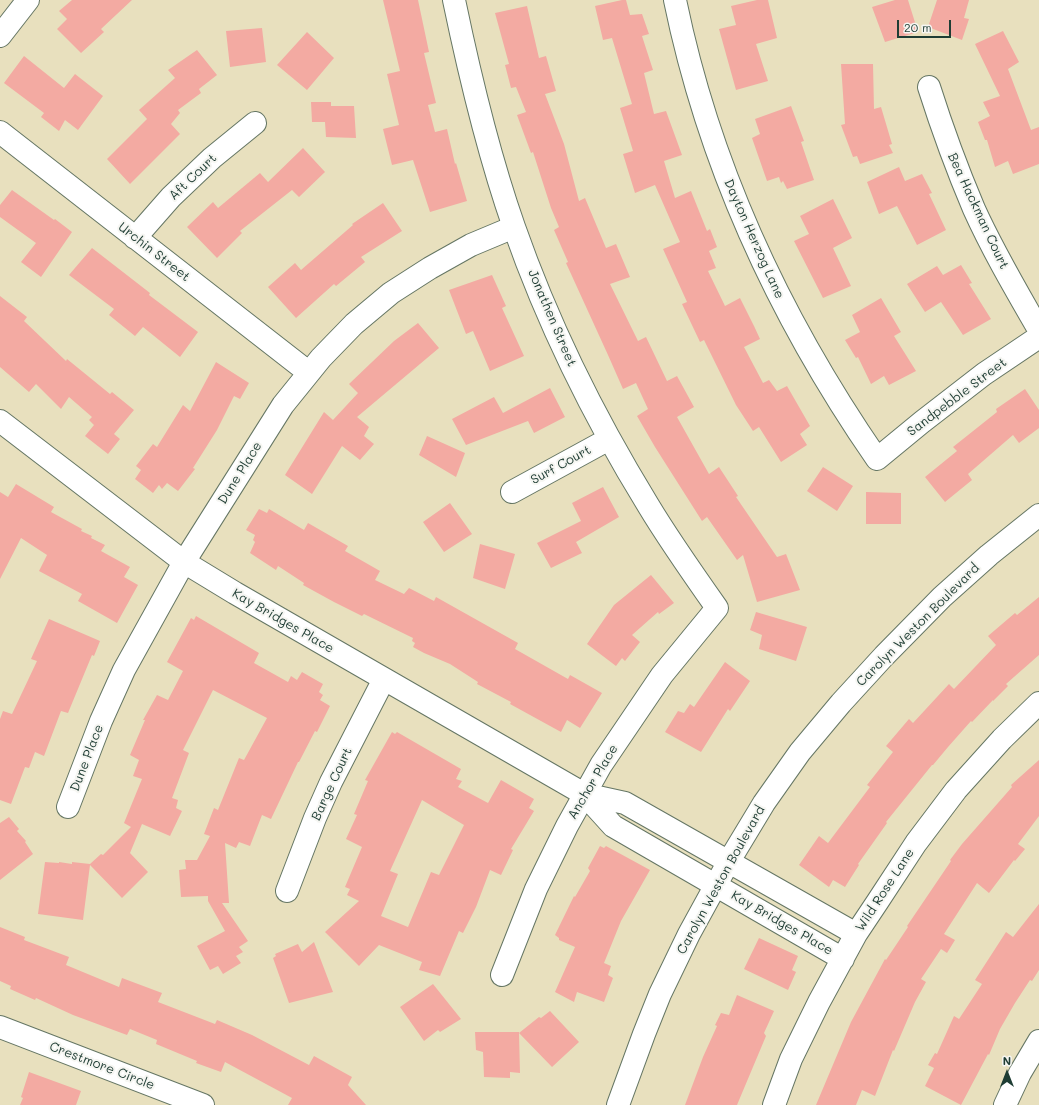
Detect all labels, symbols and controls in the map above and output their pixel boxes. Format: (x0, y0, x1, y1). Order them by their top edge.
scale bar (899, 12, 953, 38)
text: 20 m (904, 19, 932, 35)
street label: Aft Court (166, 150, 220, 204)
street label: Bea Hackman Court (944, 150, 1012, 272)
street label: Dayton Herzog Lane (721, 177, 787, 301)
street label: Urchin Street (115, 219, 193, 285)
street label: Jonathen Street (525, 267, 579, 369)
street label: Sandpebble Street (904, 355, 1010, 439)
street label: Dune Place (215, 439, 265, 507)
street label: Surf Court (528, 442, 594, 488)
street label: Carolyn Weston Boulevard (853, 560, 983, 690)
street label: Kay Bridges Place (229, 586, 337, 656)
street label: Dune Place (67, 722, 107, 794)
street label: Anchor Place (565, 742, 621, 822)
street label: Barge Court (308, 745, 356, 823)
street label: Carolyn Weston Boulevard (674, 803, 768, 957)
street label: Wild Rose Lane (852, 846, 918, 934)
street label: Kay Bridges Place (728, 888, 836, 958)
street label: Crestmore Circle (47, 1039, 157, 1093)
north arrow (987, 1053, 1027, 1093)
text: N (1003, 1053, 1011, 1068)

